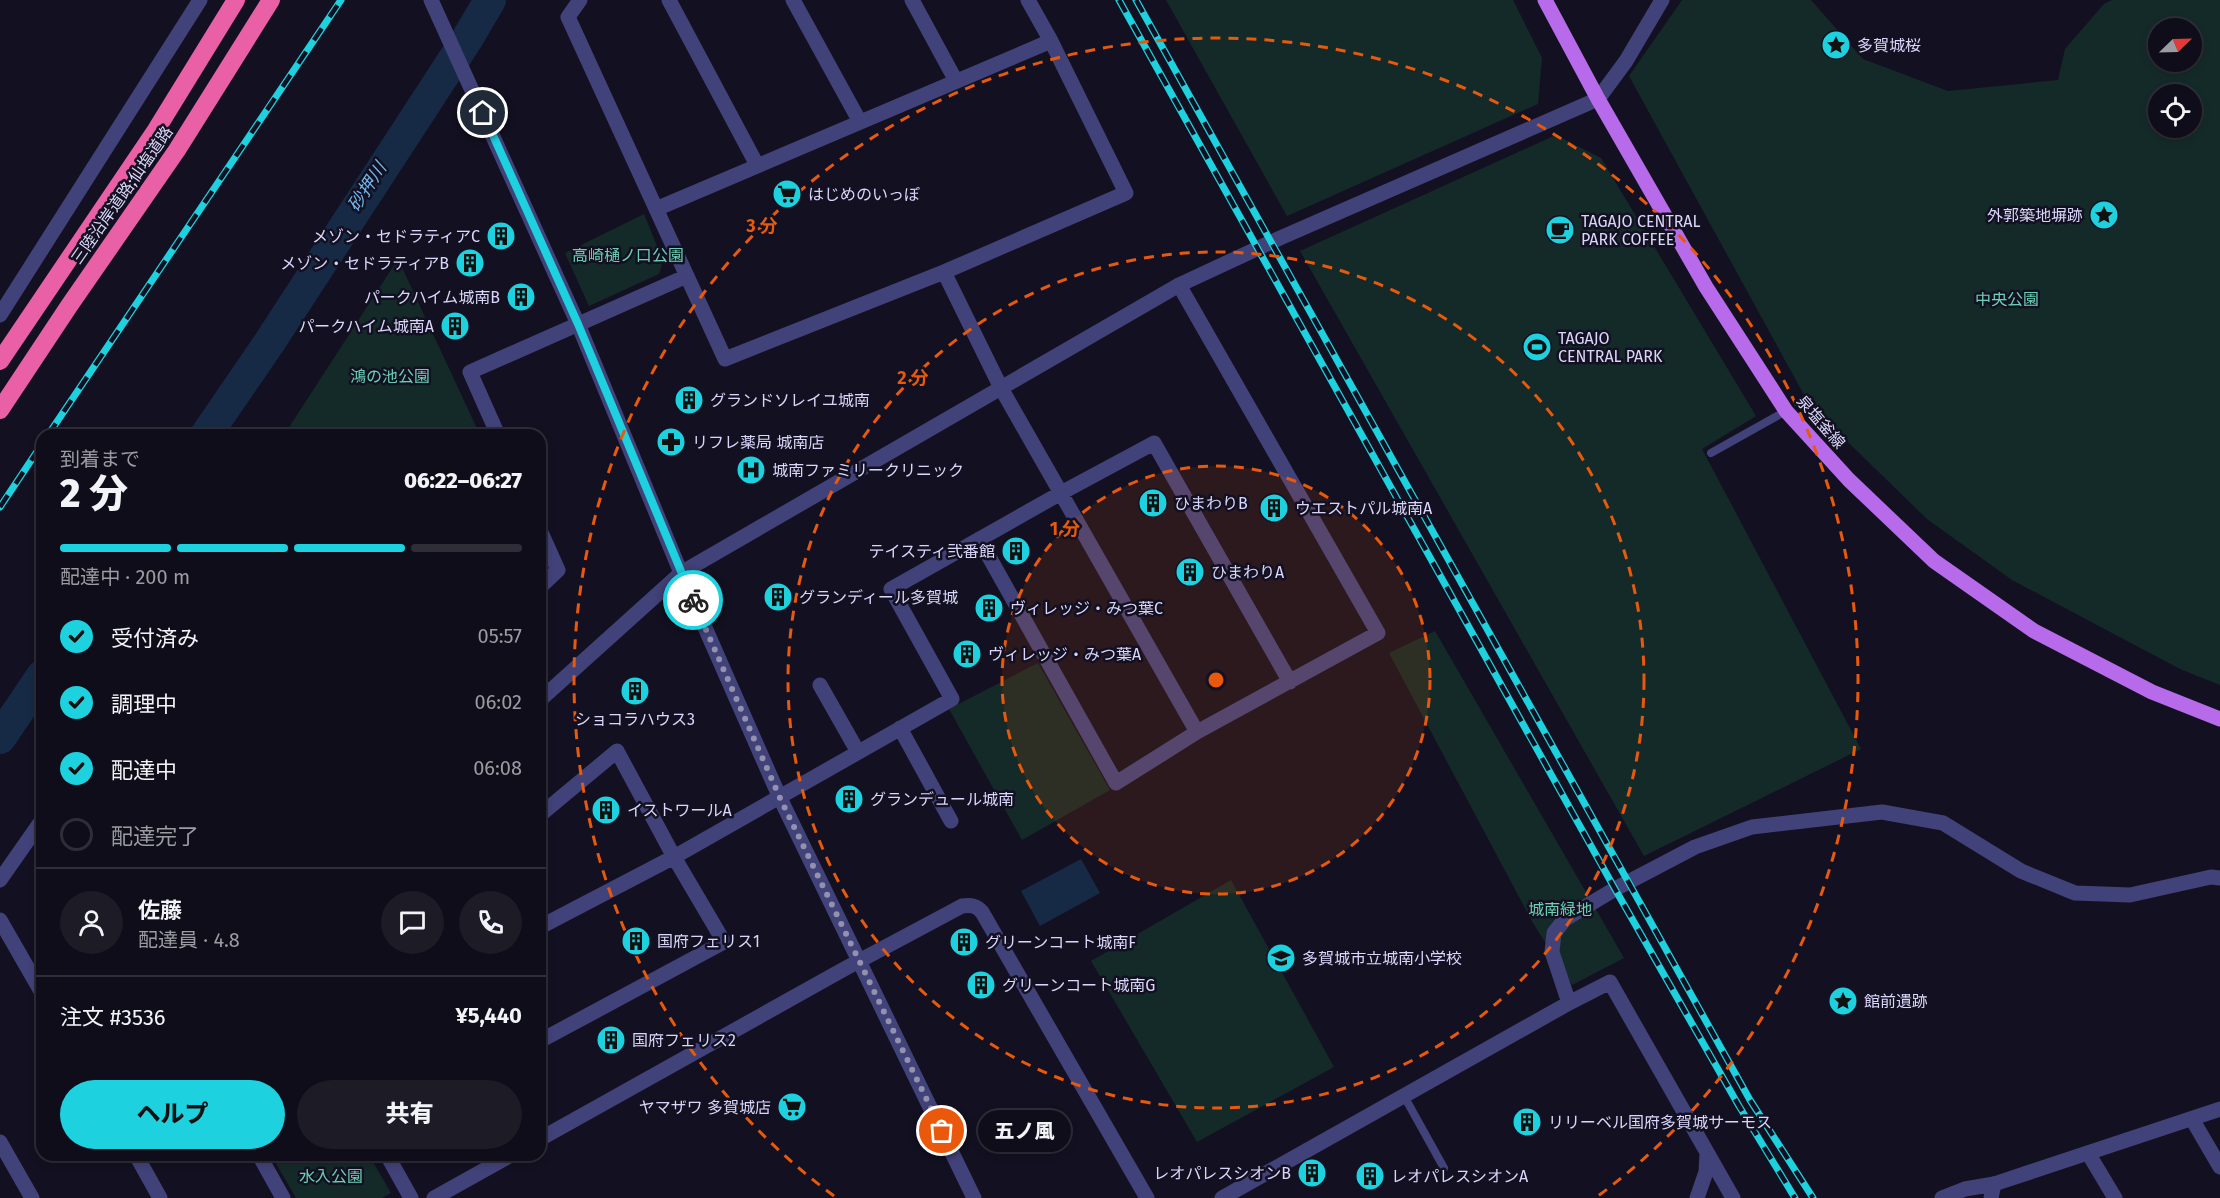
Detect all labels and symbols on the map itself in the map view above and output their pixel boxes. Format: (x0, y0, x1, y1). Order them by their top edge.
north arrow (2148, 18, 2202, 72)
place icon: 多賀城桜 (1820, 29, 1852, 61)
place label: 多賀城桜 (1857, 36, 1921, 55)
pin (457, 87, 508, 138)
street label: 三陸沿岸道路;仙塩道路 (67, 122, 177, 268)
water label: 砂押川 (343, 157, 392, 216)
supermarket icon: はじめのいっぽ (771, 178, 803, 210)
place label: はじめのいっぽ (808, 185, 920, 204)
place icon: 外郭築地塀跡 (2088, 199, 2120, 231)
place label: 外郭築地塀跡 (1987, 206, 2083, 225)
place label: TAGAJO CENTRAL PARK COFFEE (1581, 212, 1701, 249)
cafe icon: TAGAJO CENTRAL PARK COFFEE (1544, 214, 1576, 246)
text: 3 分 (745, 215, 778, 237)
building icon: メゾン・セドラティアC (485, 220, 517, 252)
place label: メゾン・セドラティアC (312, 227, 480, 246)
park label: 高崎樋ノ口公園 (572, 246, 684, 265)
building icon: メゾン・セドラティアB (454, 247, 486, 279)
place label: メゾン・セドラティアB (280, 254, 449, 273)
building icon: パークハイム城南B (505, 281, 537, 313)
place label: パークハイム城南B (364, 288, 500, 307)
park label: 中央公園 (1975, 290, 2039, 309)
building icon: パークハイム城南A (439, 310, 471, 342)
place label: パークハイム城南A (298, 317, 435, 336)
place label: TAGAJO CENTRAL PARK (1558, 329, 1663, 366)
sports icon: TAGAJO CENTRAL PARK (1521, 331, 1553, 363)
park label: 鴻の池公園 (350, 367, 430, 386)
text: 2 分 (897, 367, 929, 389)
building icon: グランドソレイユ城南 (673, 384, 705, 416)
place label: グランドソレイユ城南 (710, 391, 870, 410)
street label: 泉塩釜線 (1793, 392, 1849, 452)
pharmacy icon: リフレ薬局 城南店 (655, 426, 687, 458)
place label: リフレ薬局 城南店 (692, 433, 824, 452)
hospital icon: 城南ファミリークリニック (735, 454, 767, 486)
place label: 城南ファミリークリニック (772, 461, 964, 480)
building icon: ひまわりB (1137, 487, 1169, 519)
building icon: ウエストパル城南A (1258, 492, 1290, 524)
place label: ひまわりB (1174, 494, 1248, 513)
place label: ウエストパル城南A (1295, 499, 1433, 518)
text: 1 分 (1050, 518, 1080, 540)
building icon: テイスティ弐番館 (1000, 535, 1032, 567)
place label: テイスティ弐番館 (868, 542, 995, 561)
building icon: ひまわりA (1174, 556, 1206, 588)
place label: ひまわりA (1211, 563, 1285, 582)
courier (663, 570, 723, 630)
building icon: グランディール多賀城 (762, 581, 794, 613)
place label: グランディール多賀城 (799, 588, 958, 607)
building icon: ヴィレッジ・みつ葉C (973, 592, 1005, 624)
place label: ヴィレッジ・みつ葉C (1010, 599, 1163, 618)
building icon: ヴィレッジ・みつ葉A (951, 638, 983, 670)
place label: ヴィレッジ・みつ葉A (988, 645, 1142, 664)
centre of rings (1206, 670, 1226, 690)
building icon: ショコラハウス3 (619, 675, 651, 707)
place label: ショコラハウス3 (575, 710, 695, 729)
building icon: グランデュール城南 (833, 783, 865, 815)
place label: グランデュール城南 (870, 790, 1014, 809)
building icon: イストワールA (590, 794, 622, 826)
place label: イストワールA (627, 801, 733, 820)
park label: 城南緑地 (1528, 900, 1592, 919)
building icon: 国府フェリス1 (620, 925, 652, 957)
building icon: グリーンコート城南F (948, 926, 980, 958)
place label: 国府フェリス1 (657, 932, 760, 951)
place label: グリーンコート城南F (985, 933, 1136, 952)
school or university icon: 多賀城市立城南小学校 (1265, 942, 1297, 974)
place label: 多賀城市立城南小学校 (1302, 949, 1462, 968)
building icon: グリーンコート城南G (965, 969, 997, 1001)
place label: グリーンコート城南G (1002, 976, 1155, 995)
place icon: 館前遺跡 (1827, 985, 1859, 1017)
place label: 館前遺跡 (1864, 992, 1928, 1011)
building icon: 国府フェリス2 (595, 1024, 627, 1056)
place label: 国府フェリス2 (632, 1031, 736, 1050)
supermarket icon: ヤマザワ 多賀城店 (776, 1091, 808, 1123)
place label: ヤマザワ 多賀城店 (639, 1098, 771, 1117)
pin (916, 1105, 967, 1156)
building icon: リリーベル国府多賀城サーモス (1511, 1106, 1543, 1138)
callout: 五ノ風 (978, 1110, 1071, 1152)
place label: リリーベル国府多賀城サーモス (1548, 1113, 1772, 1132)
building icon: レオパレスシオンB (1296, 1157, 1328, 1189)
building icon: レオパレスシオンA (1354, 1160, 1386, 1192)
place label: レオパレスシオンB (1153, 1164, 1291, 1183)
park label: 水入公園 (299, 1167, 363, 1186)
place label: レオパレスシオンA (1391, 1167, 1529, 1186)

